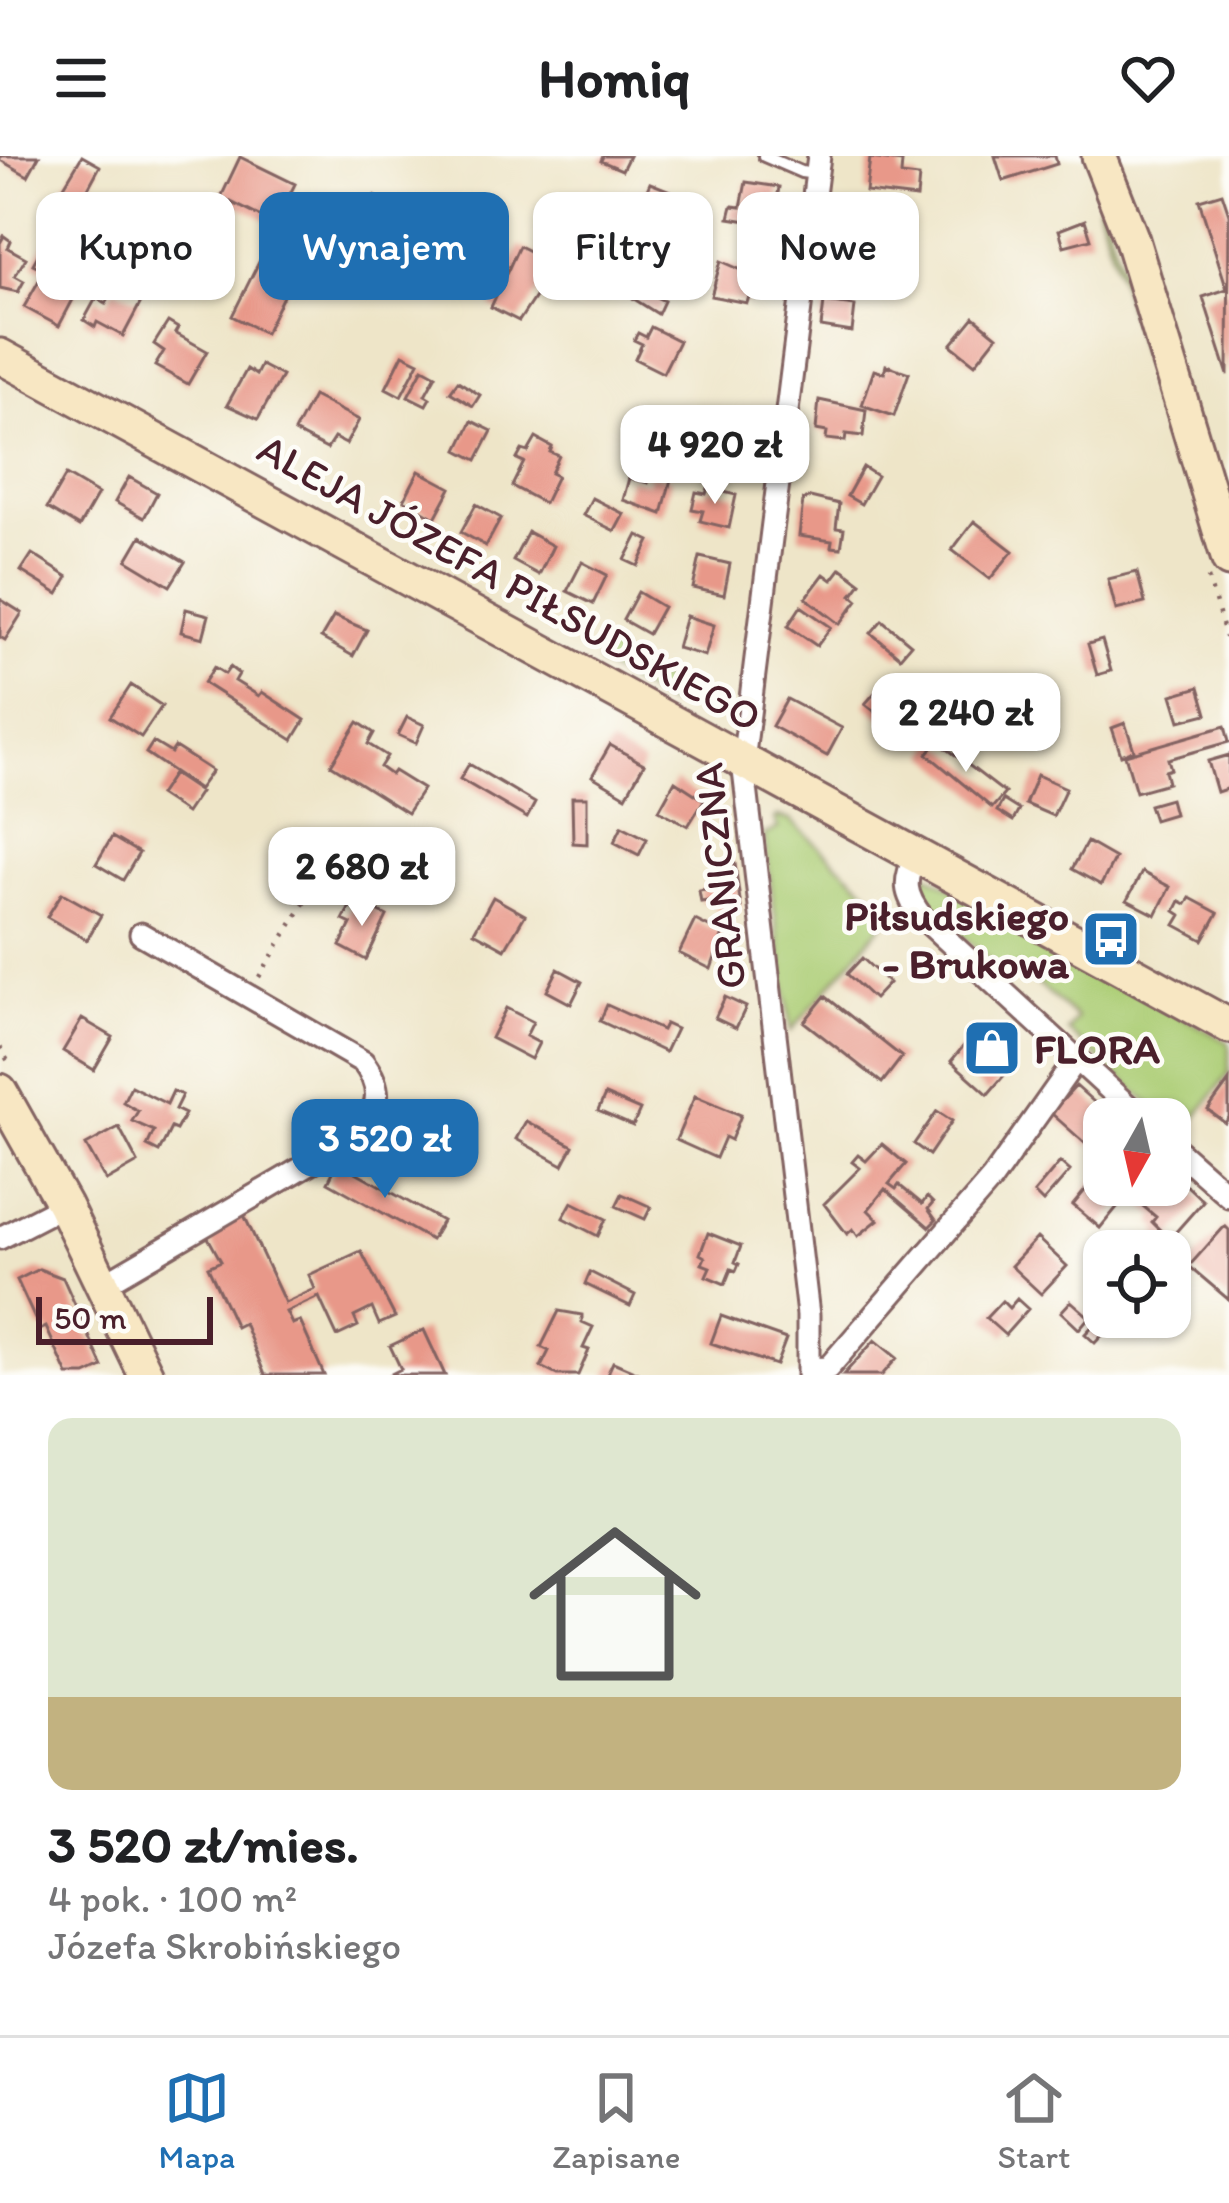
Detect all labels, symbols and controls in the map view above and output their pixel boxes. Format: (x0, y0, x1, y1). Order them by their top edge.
icon: menu (48, 45, 114, 111)
icon: heart (1115, 45, 1181, 111)
text: Homiq (539, 46, 690, 111)
chip: Kupno (36, 192, 235, 300)
chip: Wynajem (259, 192, 509, 300)
chip: Filtry (533, 192, 713, 300)
chip: Nowe (737, 192, 919, 300)
pin: 4 920 zł (591, 405, 839, 507)
text: 4 920 zł (647, 420, 783, 467)
street label: ALEJA JÓZEFA PIŁSUDSKIEGO (249, 423, 770, 742)
pin: 2 240 zł (842, 673, 1090, 775)
text: 2 240 zł (898, 688, 1034, 735)
street label: GRANICZNA (682, 760, 757, 992)
pin: 2 680 zł (238, 827, 486, 929)
text: 2 680 zł (295, 842, 429, 889)
place label: Piłsudskiego - Brukowa (844, 890, 1069, 989)
bus stop icon: Piłsudskiego - Brukowa (1080, 908, 1142, 970)
shop icon: FLORA (961, 1017, 1023, 1079)
place label: FLORA (1034, 1023, 1160, 1074)
north arrow (1083, 1098, 1191, 1206)
map controls (1083, 1098, 1191, 1338)
pin: 3 520 zł (261, 1099, 509, 1201)
text: 3 520 zł (318, 1114, 452, 1161)
button: locate (1083, 1230, 1191, 1338)
scale bar (36, 1291, 213, 1344)
text: 50 m (54, 1298, 127, 1337)
icon: home (507, 1496, 723, 1712)
text: 3 520 zł/mies. (48, 1814, 359, 1875)
text: 4 pok. · 100 m² (48, 1875, 297, 1922)
text: Józefa Skrobińskiego (48, 1922, 401, 1969)
tab: Mapa (159, 2065, 235, 2176)
tab: Zapisane (552, 2065, 680, 2176)
tab: Start (997, 2065, 1070, 2176)

